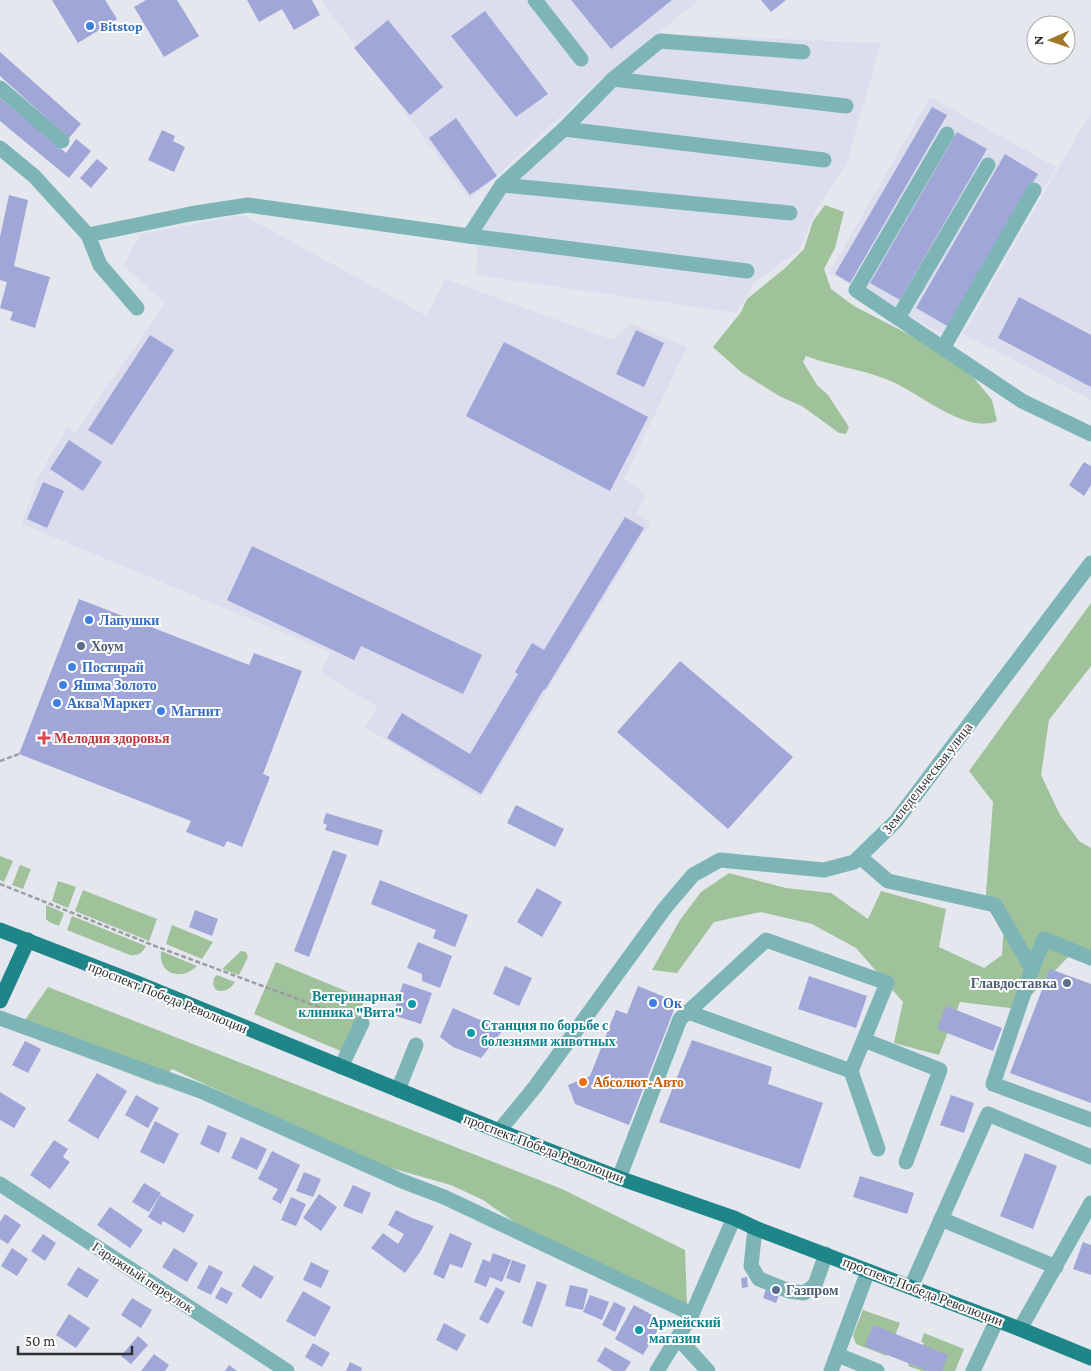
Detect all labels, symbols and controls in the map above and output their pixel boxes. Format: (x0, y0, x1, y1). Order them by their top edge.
north arrow (1026, 15, 1076, 65)
place label: Bitstop (100, 18, 143, 34)
marker: Bitstop (84, 20, 96, 32)
text: N (1030, 35, 1046, 46)
place label: Лапушки (99, 612, 159, 628)
marker: Лапушки (83, 614, 95, 626)
place label: Хоум (91, 638, 124, 654)
marker: Хоум (75, 640, 87, 652)
place label: Постирай (82, 659, 144, 675)
marker: Постирай (66, 661, 78, 673)
place label: Яшма Золото (73, 677, 157, 693)
marker: Яшма Золото (57, 679, 69, 691)
place label: Аква Маркет (67, 695, 151, 711)
marker: Аква Маркет (51, 697, 63, 709)
place label: Магнит (171, 703, 221, 719)
marker: Магнит (155, 705, 167, 717)
street label: Земледельческая улица (879, 718, 976, 837)
place label: Мелодия здоровья (54, 730, 170, 746)
marker: Мелодия здоровья (38, 732, 50, 744)
street label: проспект Победа Революции (86, 958, 250, 1036)
place label: Главдоставка (971, 975, 1057, 991)
marker: Главдоставка (1061, 977, 1073, 989)
place label: Ветеринарная клиника "Вита" (298, 988, 402, 1020)
place label: Ок (663, 995, 683, 1011)
marker: Ок (647, 997, 659, 1009)
marker: Ветеринарная клиника "Вита" (406, 998, 418, 1010)
place label: Станция по борьбе с болезнями животных (481, 1017, 616, 1049)
marker: Станция по борьбе с болезнями животных (465, 1027, 477, 1039)
place label: Абсолют-Авто (593, 1074, 684, 1090)
marker: Абсолют-Авто (577, 1076, 589, 1088)
street label: проспект Победа Революции (462, 1110, 627, 1186)
street label: Гаражный переулок (89, 1238, 197, 1316)
street label: проспект Победа Революции (841, 1253, 1006, 1329)
place label: Газпром (786, 1282, 839, 1298)
marker: Газпром (770, 1284, 782, 1296)
place label: Армейский магазин (649, 1314, 721, 1346)
scale bar (18, 1324, 131, 1356)
marker: Армейский магазин (633, 1324, 645, 1336)
text: 50 m (25, 1333, 55, 1349)

